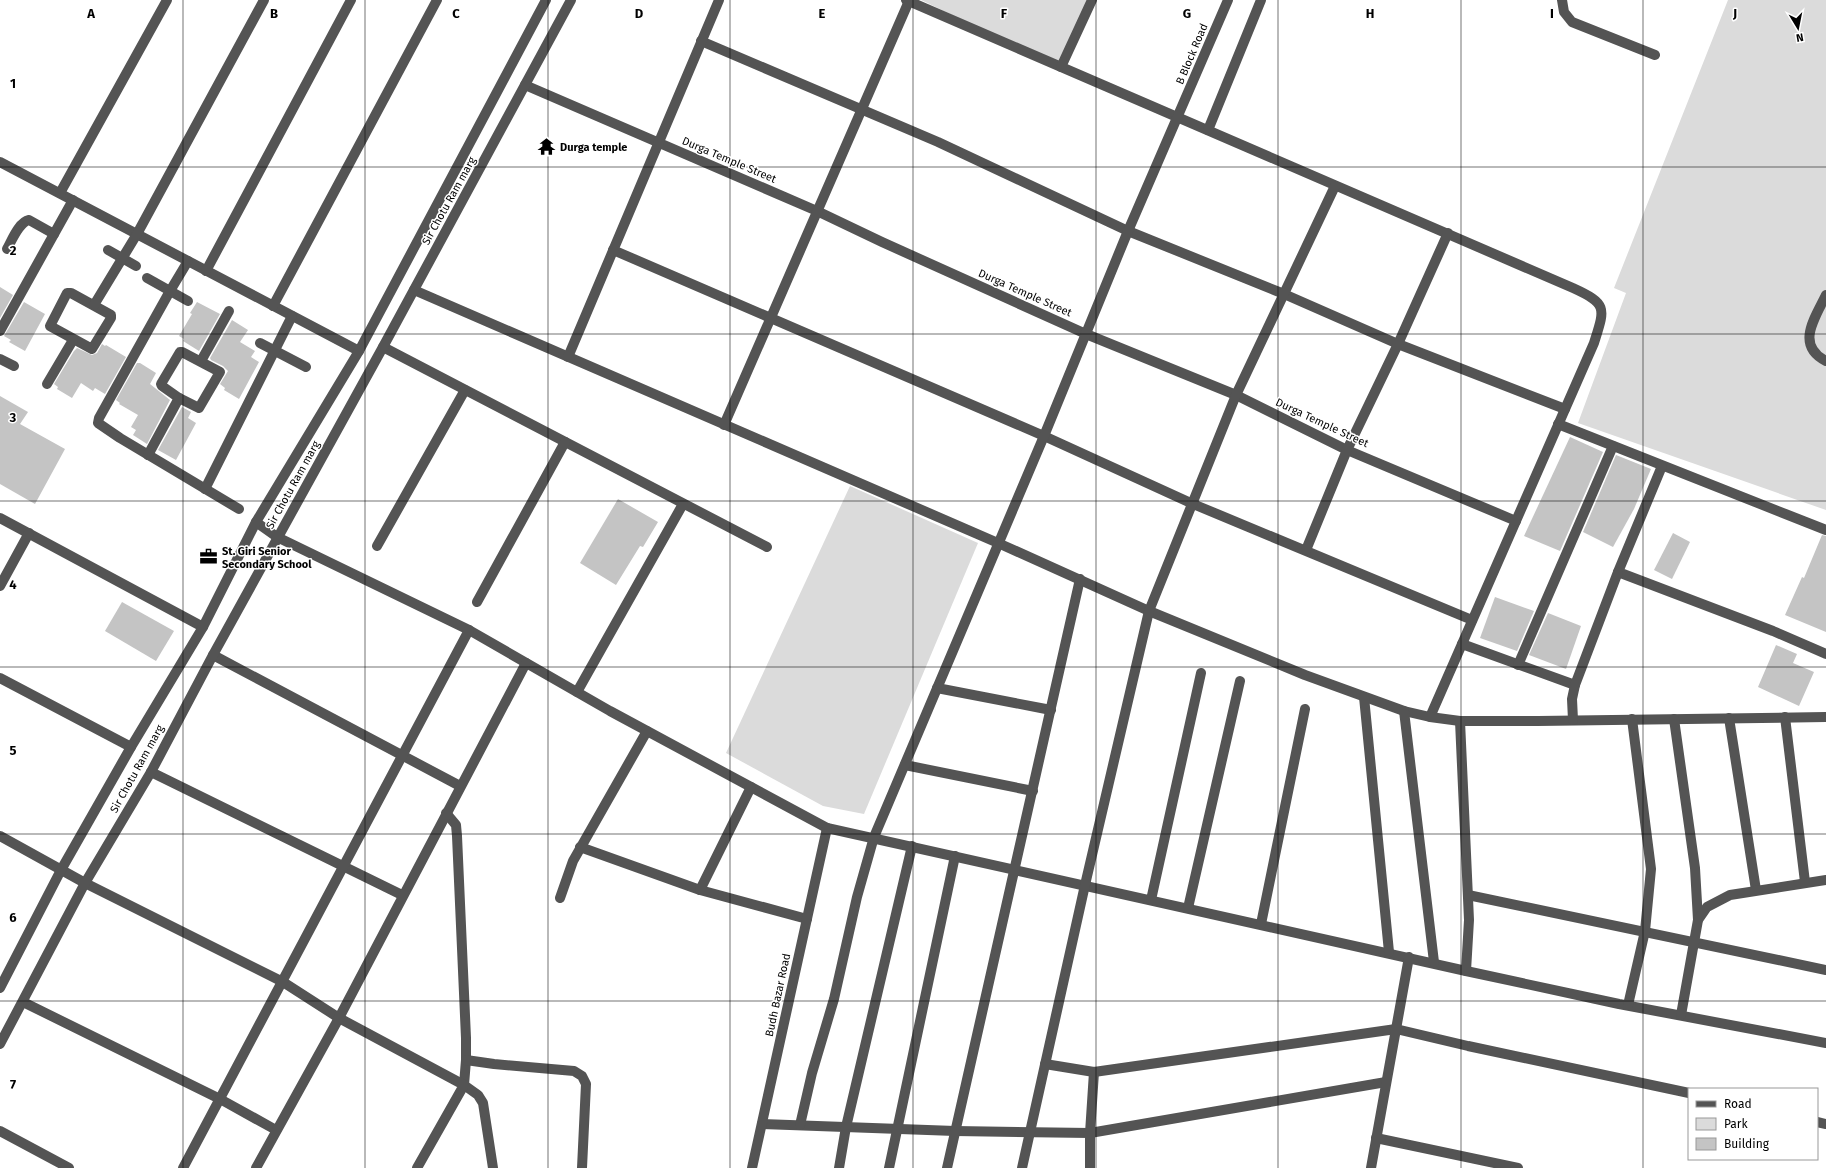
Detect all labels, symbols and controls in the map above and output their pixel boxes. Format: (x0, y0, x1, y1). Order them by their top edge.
text: A (86, 6, 95, 21)
text: B (270, 6, 278, 21)
text: C (452, 6, 460, 21)
text: D (635, 6, 644, 21)
text: E (819, 6, 826, 21)
text: F (1001, 6, 1008, 21)
text: G (1183, 6, 1191, 21)
text: H (1366, 6, 1374, 21)
text: I (1550, 6, 1554, 21)
text: J (1732, 6, 1737, 21)
north arrow (1778, 8, 1818, 48)
street label: B Block Road (1173, 22, 1211, 86)
text: N (1795, 30, 1804, 44)
text: 1 (10, 76, 16, 91)
street label: Durga Temple Street (680, 134, 778, 186)
temple icon: Durga temple (537, 137, 557, 157)
place label: Durga temple (560, 141, 627, 154)
street label: Sir Chotu Ram marg (419, 155, 479, 247)
text: 2 (10, 243, 17, 258)
street label: Durga Temple Street (976, 267, 1074, 319)
street label: Durga Temple Street (1274, 396, 1371, 450)
text: 3 (9, 410, 17, 425)
street label: Sir Chotu Ram marg (263, 439, 323, 531)
place label: St. Giri Senior Secondary School (222, 545, 312, 571)
office icon: St. Giri Senior Secondary School (199, 547, 219, 567)
text: 4 (9, 577, 17, 592)
street label: Sir Chotu Ram marg (107, 723, 167, 815)
text: 5 (10, 743, 17, 758)
text: 6 (9, 910, 17, 925)
street label: Budh Bazar Road (763, 952, 793, 1038)
text: 7 (10, 1077, 16, 1092)
legend (1688, 1088, 1818, 1160)
text: Road (1724, 1097, 1752, 1111)
text: Park (1724, 1117, 1748, 1131)
text: Building (1724, 1137, 1770, 1151)

